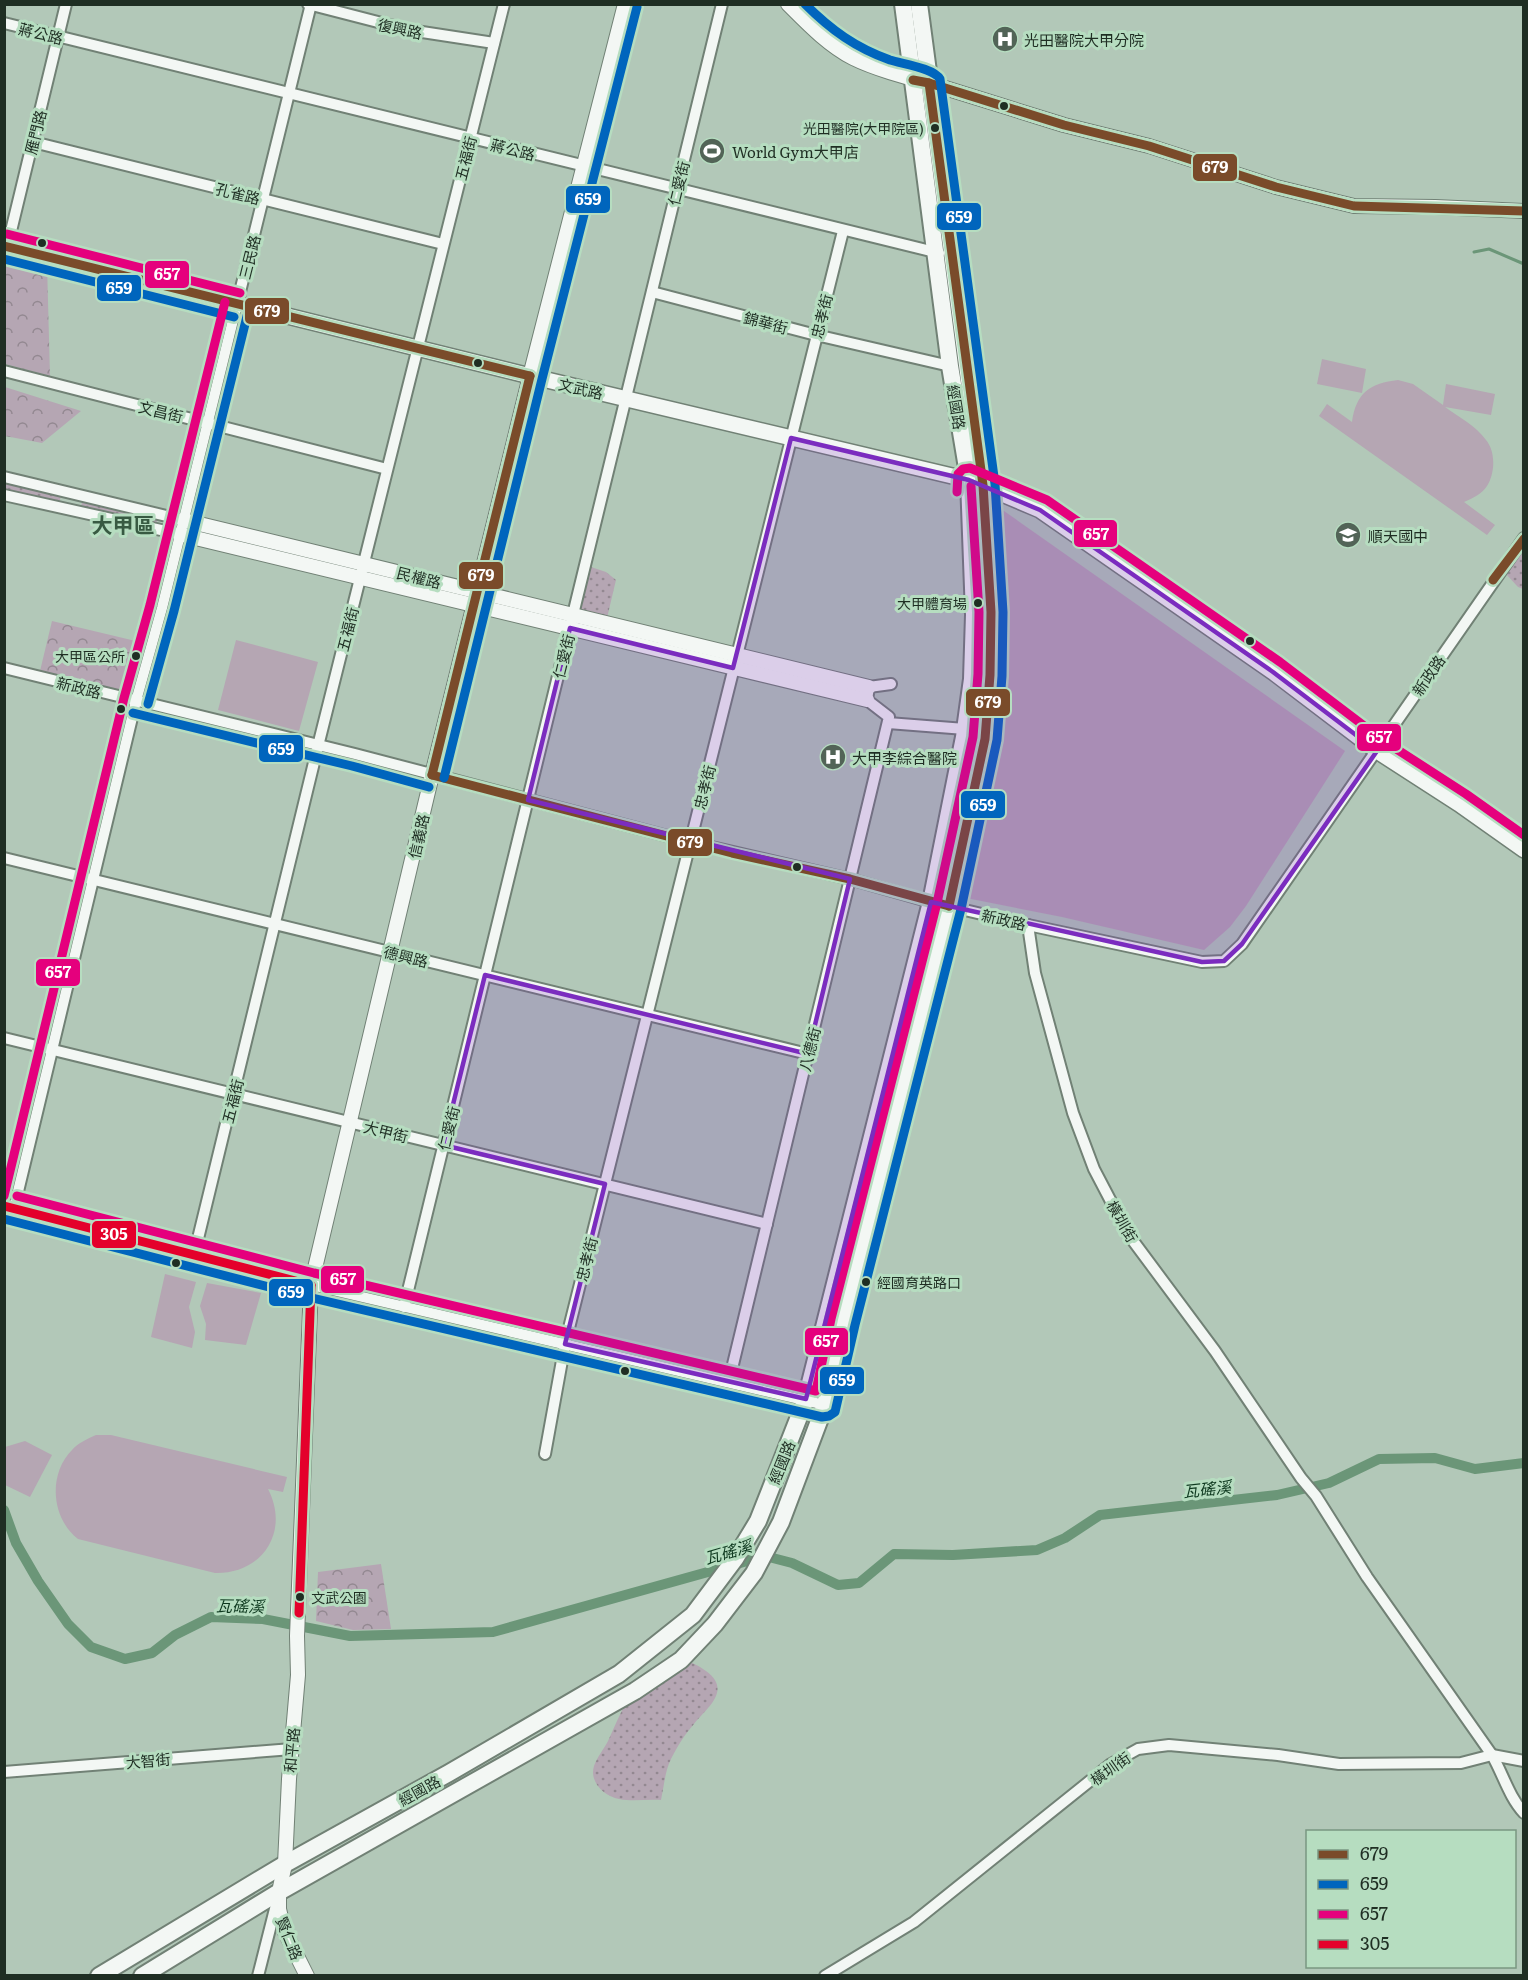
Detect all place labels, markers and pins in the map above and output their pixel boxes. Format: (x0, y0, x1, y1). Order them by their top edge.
hospital icon: 光田醫院大甲分院 (990, 24, 1020, 54)
place label: 光田醫院大甲分院 (1024, 28, 1144, 51)
unlabelled marker (998, 100, 1010, 112)
place label: 光田醫院(大甲院區) (803, 118, 924, 138)
marker: 光田醫院(大甲院區) (929, 122, 941, 134)
sports icon: World Gym大甲店 (697, 136, 727, 166)
place label: World Gym大甲店 (732, 140, 859, 163)
unlabelled marker (36, 237, 48, 249)
unlabelled marker (472, 357, 484, 369)
school or university icon: 順天國中 (1333, 520, 1363, 550)
place label: 順天國中 (1368, 524, 1428, 547)
place label: 大甲體育場 (897, 593, 967, 613)
marker: 大甲體育場 (972, 597, 984, 609)
unlabelled marker (1244, 635, 1256, 647)
place label: 大甲區公所 (55, 646, 125, 666)
marker: 大甲區公所 (130, 650, 142, 662)
unlabelled marker (115, 703, 127, 715)
hospital icon: 大甲李綜合醫院 (818, 742, 848, 772)
place label: 大甲李綜合醫院 (852, 746, 957, 769)
unlabelled marker (791, 861, 803, 873)
unlabelled marker (170, 1257, 182, 1269)
place label: 經國育英路口 (877, 1272, 961, 1292)
marker: 經國育英路口 (860, 1276, 872, 1288)
unlabelled marker (619, 1365, 631, 1377)
place label: 文武公園 (311, 1587, 367, 1607)
marker: 文武公園 (294, 1591, 306, 1603)

